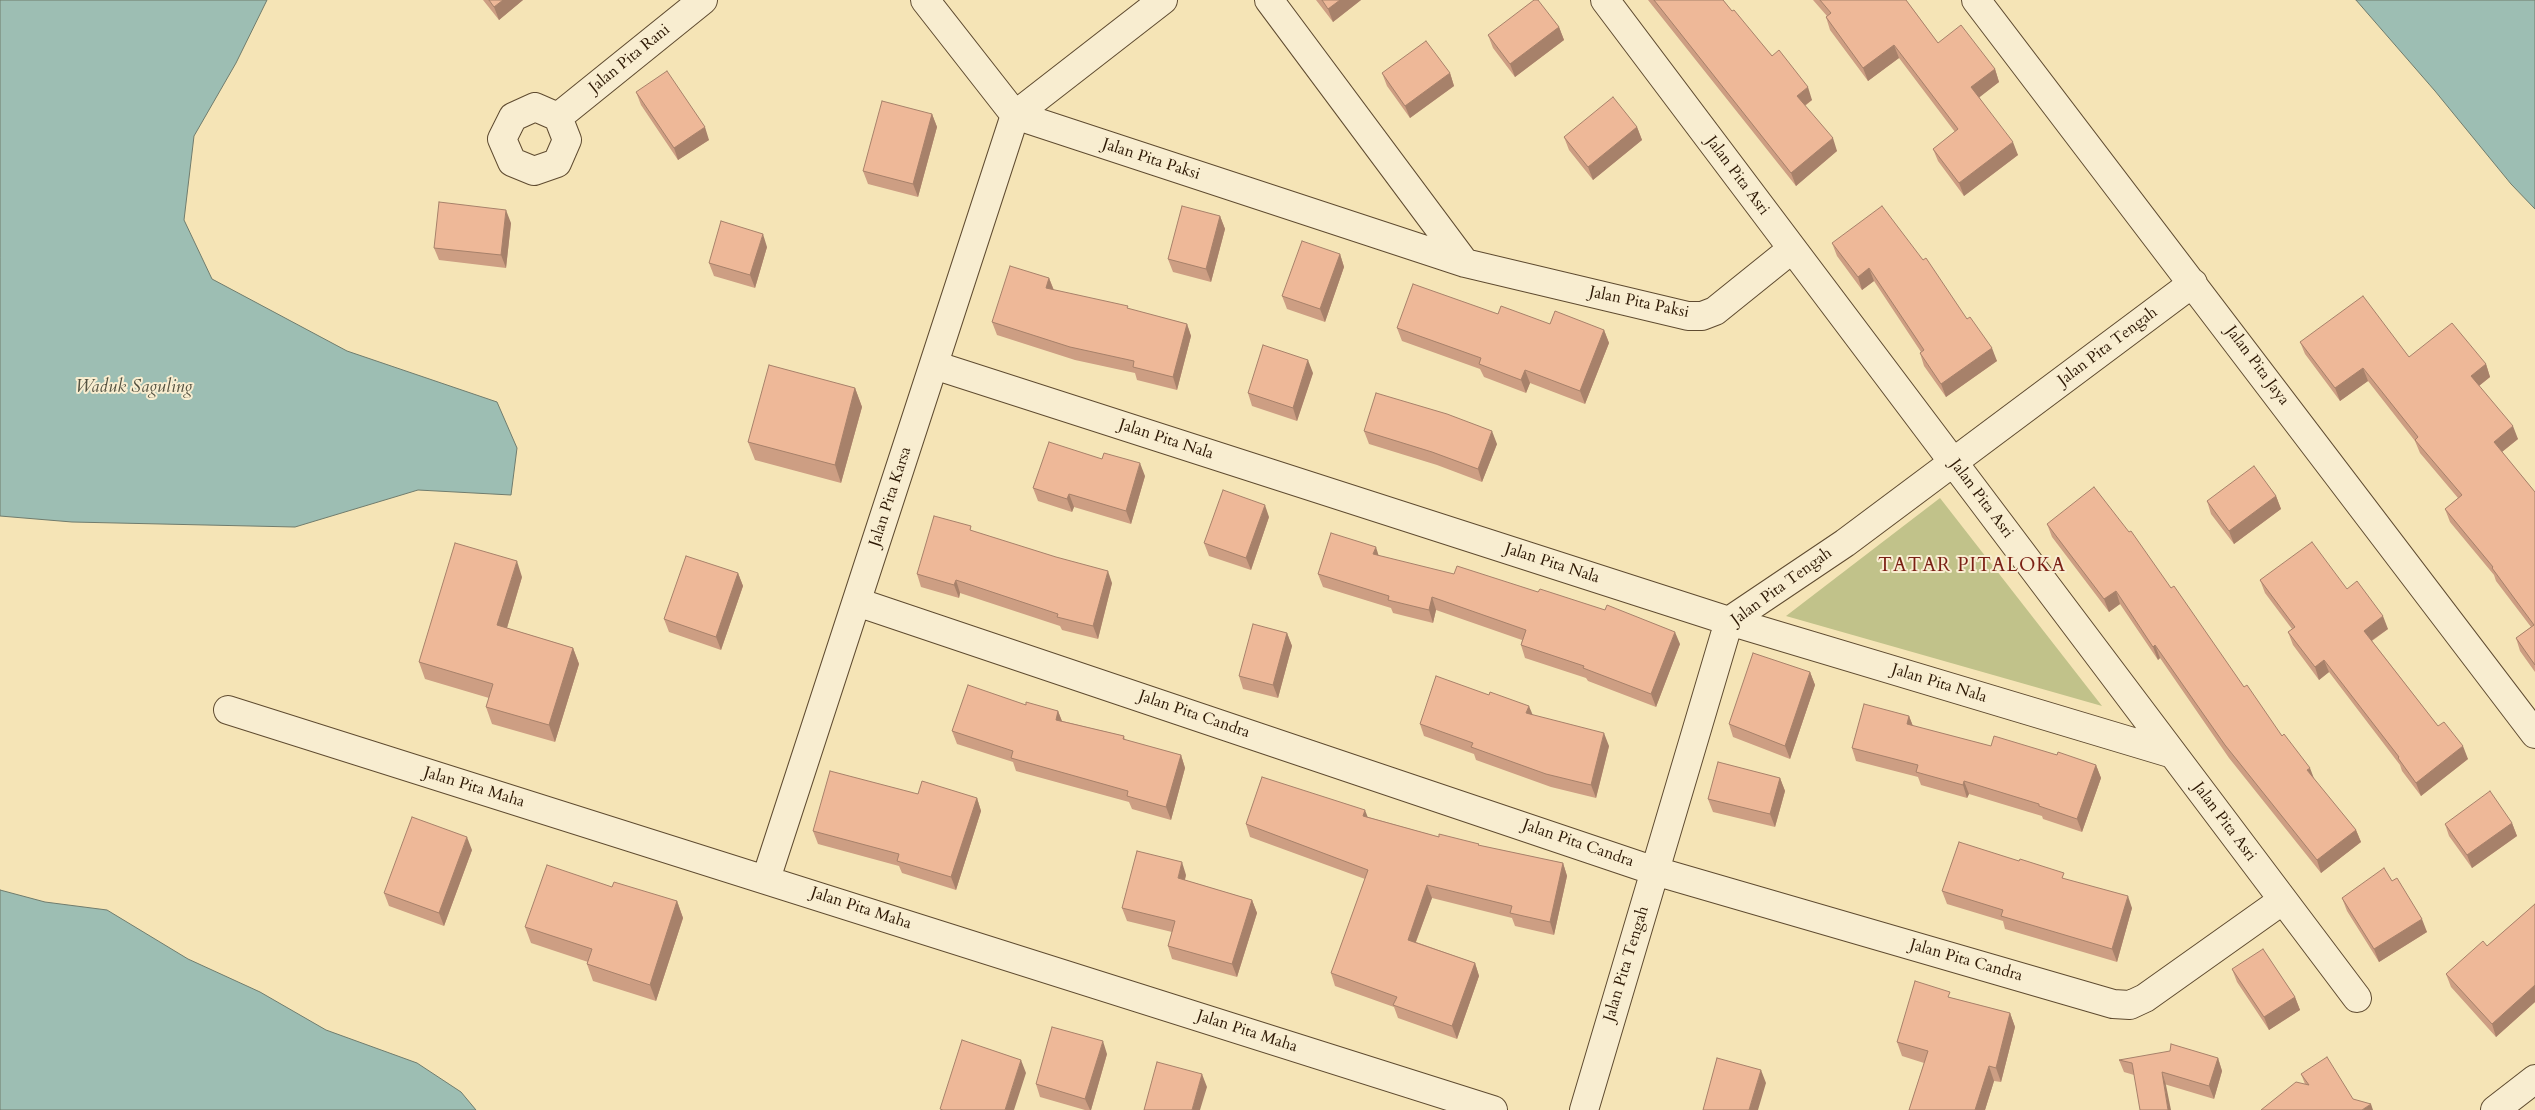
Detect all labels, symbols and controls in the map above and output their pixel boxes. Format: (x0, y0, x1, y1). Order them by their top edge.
street label: Jalan Pita Rani (586, 21, 674, 97)
street label: Jalan Pita Asri (1701, 133, 1773, 219)
street label: Jalan Pita Paksi (1100, 135, 1202, 185)
street label: Jalan Pita Paksi (1587, 283, 1691, 323)
street label: Jalan Pita Tengah (2054, 303, 2162, 391)
street label: Jalan Pita Jaya (2221, 322, 2293, 410)
water label: Waduk Saguling (75, 377, 193, 399)
street label: Jalan Pita Nala (1116, 416, 1216, 464)
street label: Jalan Pita Karsa (866, 445, 916, 549)
street label: Jalan Pita Asri (1945, 456, 2017, 542)
street label: Jalan Pita Nala (1502, 540, 1602, 588)
street label: Jalan Pita Tengah (1728, 544, 1836, 630)
district label: TATAR PITALOKA (1876, 556, 2068, 578)
street label: Jalan Pita Nala (1889, 660, 1989, 708)
street label: Jalan Pita Candra (1136, 687, 1252, 743)
street label: Jalan Pita Maha (421, 764, 527, 812)
street label: Jalan Pita Asri (2188, 779, 2260, 865)
street label: Jalan Pita Candra (1520, 816, 1636, 872)
street label: Jalan Pita Maha (808, 884, 914, 934)
street label: Jalan Pita Tengah (1600, 904, 1654, 1024)
street label: Jalan Pita Candra (1907, 936, 2025, 986)
street label: Jalan Pita Maha (1194, 1007, 1300, 1057)

